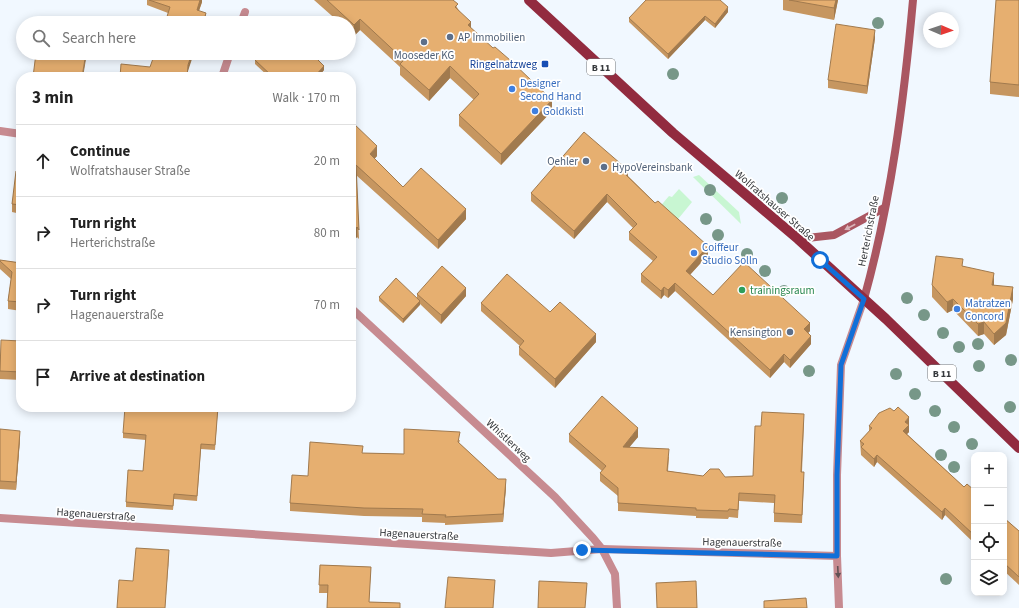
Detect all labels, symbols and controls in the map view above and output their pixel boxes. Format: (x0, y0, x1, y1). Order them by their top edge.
north arrow (923, 12, 959, 48)
search box (16, 16, 356, 60)
icon: search (30, 27, 52, 49)
text: Search here (62, 28, 136, 49)
place label: AP Immobilien (458, 30, 525, 45)
marker: AP Immobilien (445, 32, 455, 42)
marker: Mooseder KG (419, 37, 429, 47)
place label: Mooseder KG (394, 48, 454, 63)
place label: Ringelnatzweg (470, 57, 537, 72)
marker: Ringelnatzweg (540, 59, 550, 69)
road number: B 11 (587, 59, 615, 75)
place label: Designer Second Hand (520, 76, 581, 104)
marker: Designer Second Hand (507, 84, 517, 94)
text: 3 min (32, 86, 73, 110)
text: Walk · 170 m (272, 89, 340, 107)
place label: Goldkistl (543, 104, 584, 119)
marker: Goldkistl (530, 106, 540, 116)
text: Continue (70, 141, 130, 162)
icon: ahead (32, 150, 54, 172)
text: 20 m (314, 152, 340, 170)
place label: Oehler (547, 154, 578, 169)
marker: Oehler (581, 156, 591, 166)
place label: HypoVereinsbank (612, 160, 693, 175)
text: Wolfratshauser Straße (70, 162, 190, 180)
marker: HypoVereinsbank (599, 162, 609, 172)
street label: Wolfratshauser Straße (731, 166, 818, 245)
street label: Herterichstraße (854, 194, 883, 268)
text: Turn right (70, 213, 136, 234)
icon: right (32, 222, 54, 244)
text: 80 m (314, 224, 340, 242)
one-way arrow (844, 224, 856, 230)
text: Herterichstraße (70, 234, 155, 252)
place label: Coiffeur Studio Solln (702, 240, 758, 268)
marker: Coiffeur Studio Solln (689, 248, 699, 258)
route start (811, 251, 829, 269)
place label: trainingsraum (750, 283, 815, 298)
text: Turn right (70, 285, 136, 306)
marker: trainingsraum (737, 285, 747, 295)
icon: right (32, 294, 54, 316)
text: 70 m (314, 296, 340, 314)
place label: Matratzen Concord (965, 296, 1011, 324)
marker: Matratzen Concord (952, 304, 962, 314)
text: Hagenauerstraße (70, 306, 164, 324)
place label: Kensington (730, 325, 782, 340)
marker: Kensington (785, 327, 795, 337)
road number: B 11 (928, 365, 956, 381)
icon: arrive (32, 366, 54, 388)
text: Arrive at destination (70, 366, 205, 387)
street label: Whistlerweg (483, 416, 535, 465)
map controls (971, 452, 1007, 596)
button: + (971, 452, 1007, 488)
button: − (971, 488, 1007, 524)
street label: Hagenauerstraße (56, 504, 137, 525)
button: locate (971, 524, 1007, 560)
street label: Hagenauerstraße (379, 525, 460, 544)
street label: Hagenauerstraße (702, 534, 782, 551)
route end (573, 541, 591, 559)
button: layers (971, 560, 1007, 596)
one-way arrow (834, 566, 841, 578)

